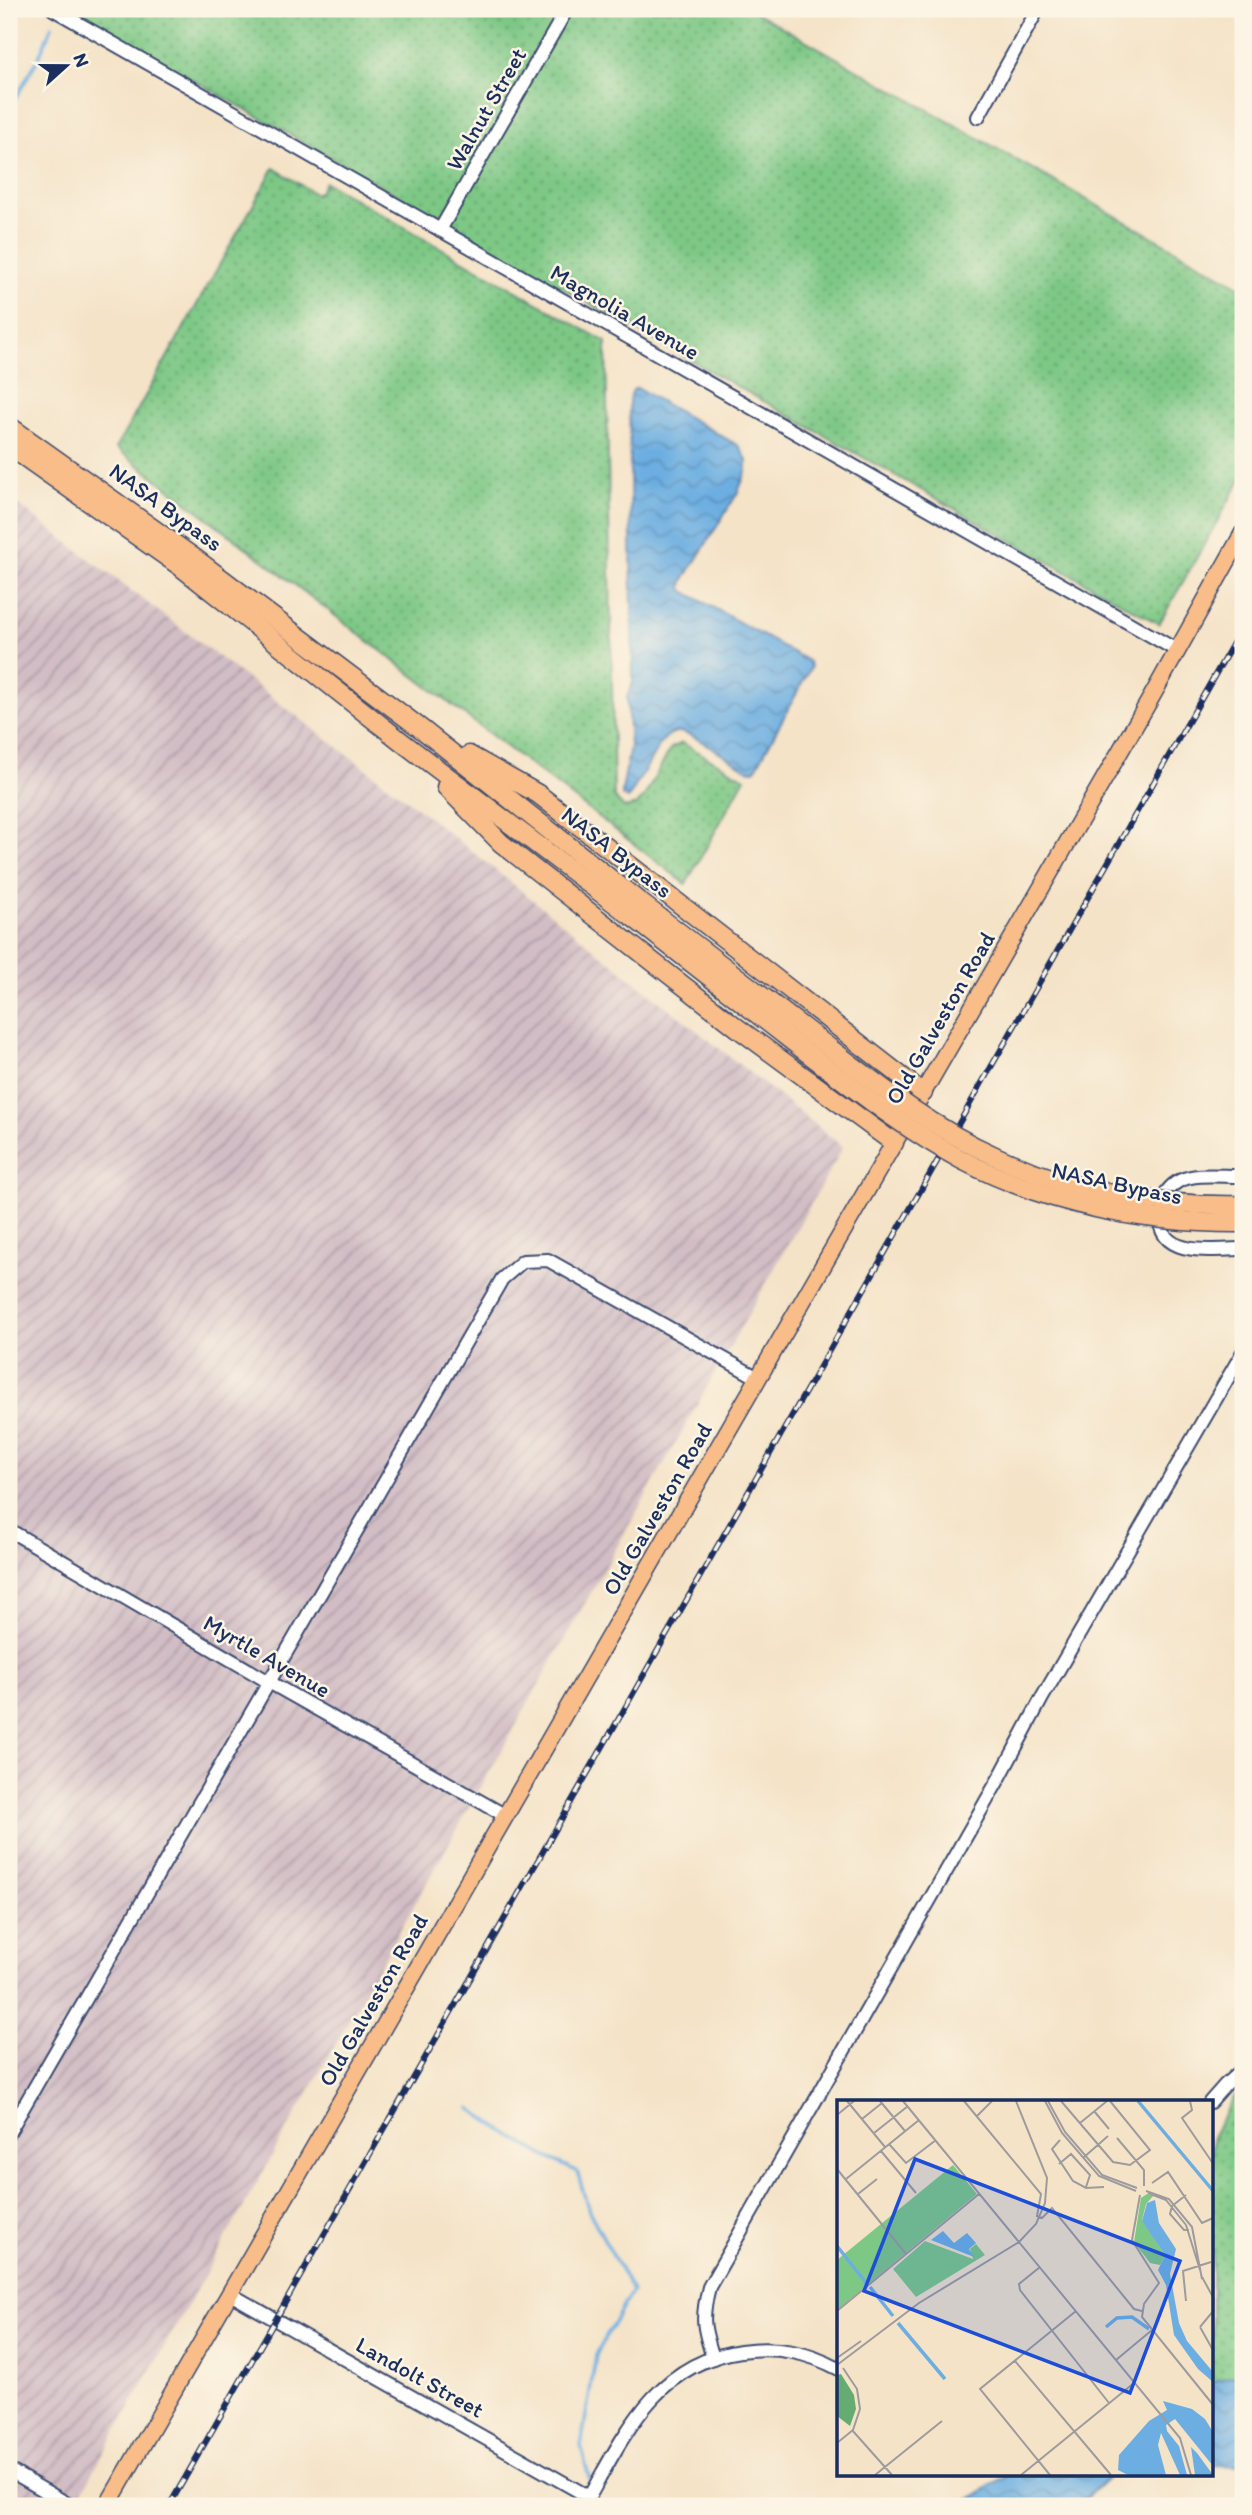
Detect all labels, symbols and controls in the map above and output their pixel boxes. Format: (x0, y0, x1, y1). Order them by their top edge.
north arrow (32, 32, 102, 102)
street label: Walnut Street (440, 42, 533, 175)
text: N (68, 50, 94, 70)
street label: Magnolia Avenue (546, 258, 704, 366)
street label: NASA Bypass (104, 457, 228, 557)
street label: NASA Bypass (556, 800, 678, 904)
street label: Old Galveston Road (879, 927, 1001, 1109)
street label: NASA Bypass (1049, 1155, 1185, 1211)
street label: Old Galveston Road (596, 1418, 718, 1600)
street label: Myrtle Avenue (199, 1608, 335, 1704)
street label: Old Galveston Road (312, 1909, 434, 2091)
inset map (837, 2100, 1214, 2476)
street label: Landolt Street (351, 2330, 489, 2424)

